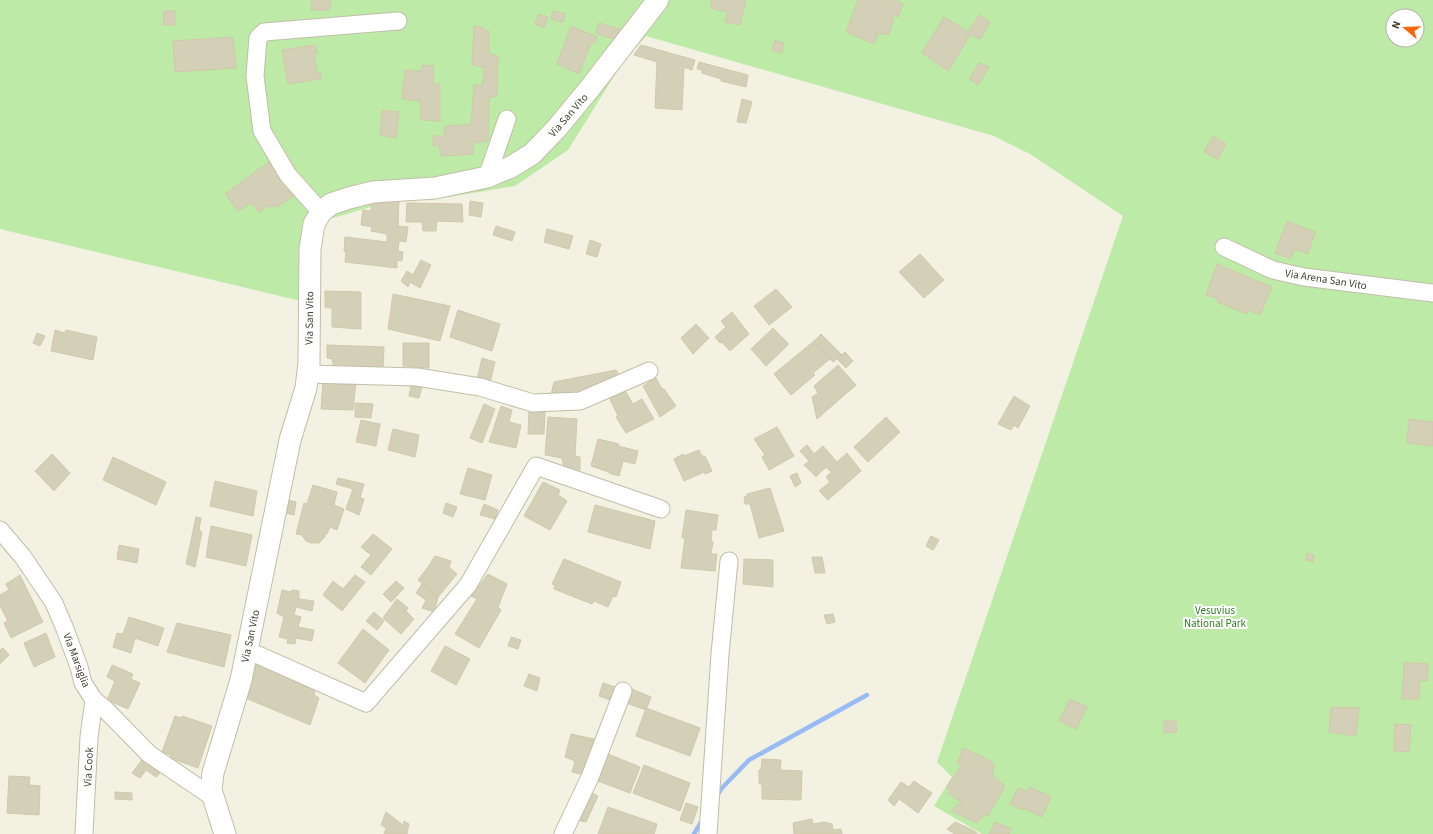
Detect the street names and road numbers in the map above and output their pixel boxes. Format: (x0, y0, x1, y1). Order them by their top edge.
street label: Via San Vito (545, 90, 592, 140)
street label: Via Arena San Vito (1284, 266, 1368, 293)
street label: Via San Vito (302, 291, 317, 345)
street label: Via San Vito (238, 608, 263, 664)
street label: Via Marsiglia (59, 631, 94, 690)
street label: Via Cook (80, 746, 97, 787)

